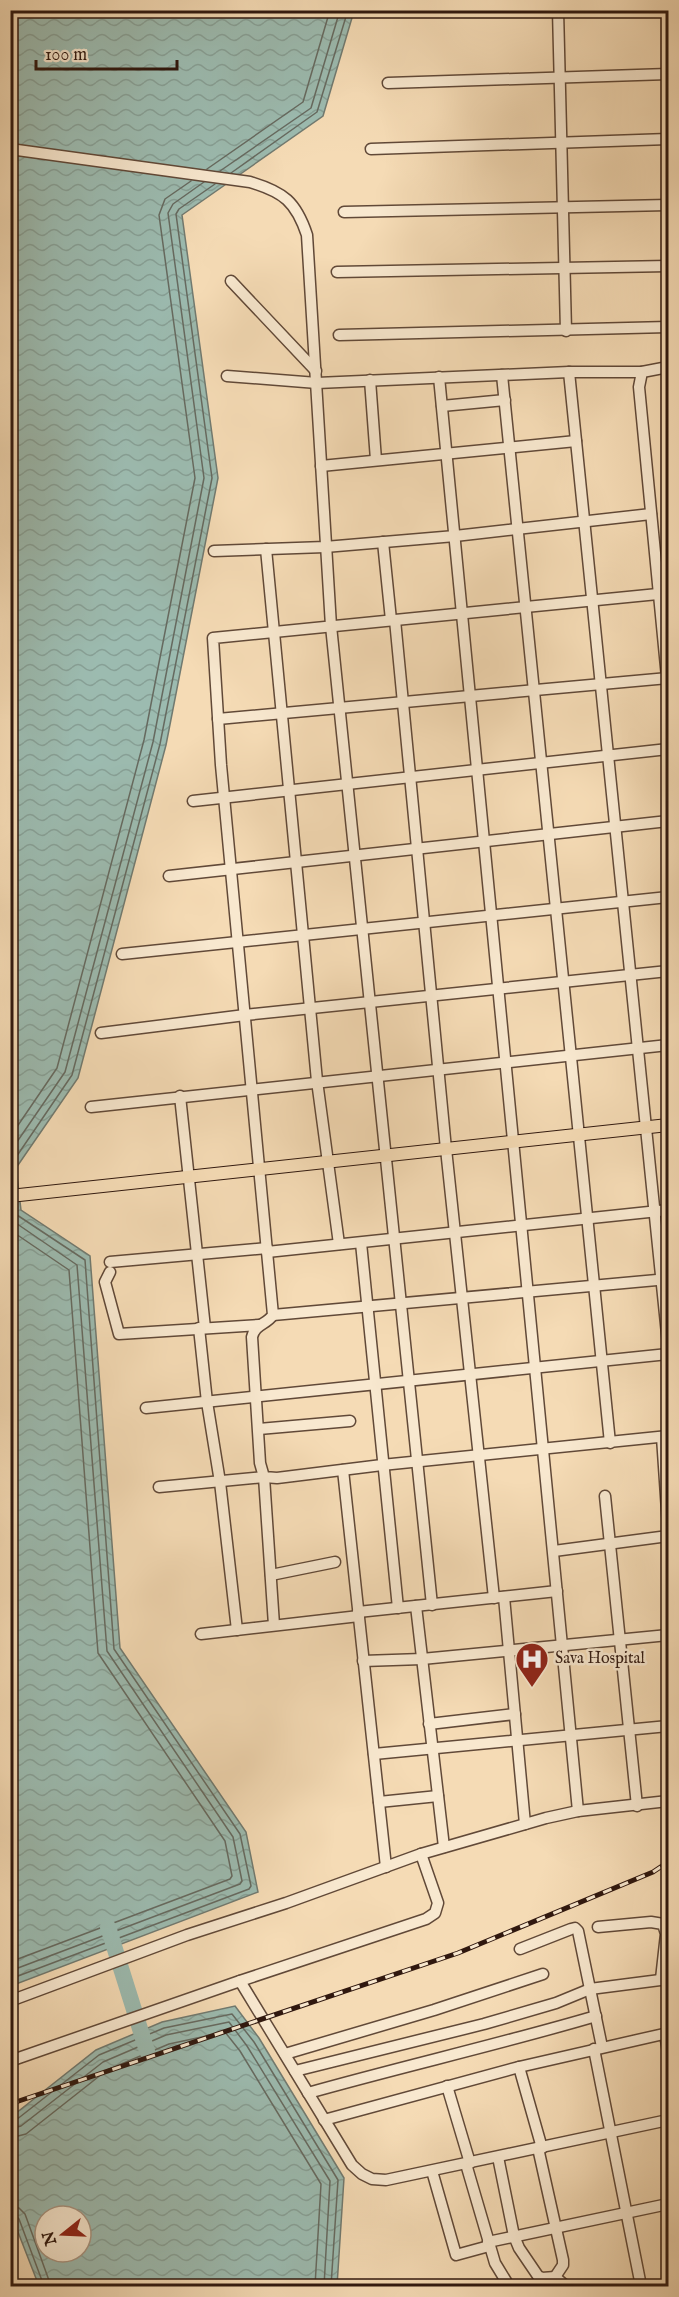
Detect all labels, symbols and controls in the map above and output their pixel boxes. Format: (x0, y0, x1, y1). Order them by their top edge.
scale bar (36, 33, 177, 71)
text: 100 m (45, 44, 87, 67)
hospital icon: Sava Hospital (514, 1641, 550, 1688)
place label: Sava Hospital (555, 1649, 645, 1669)
north arrow (33, 2204, 93, 2264)
text: N (39, 2228, 63, 2249)

